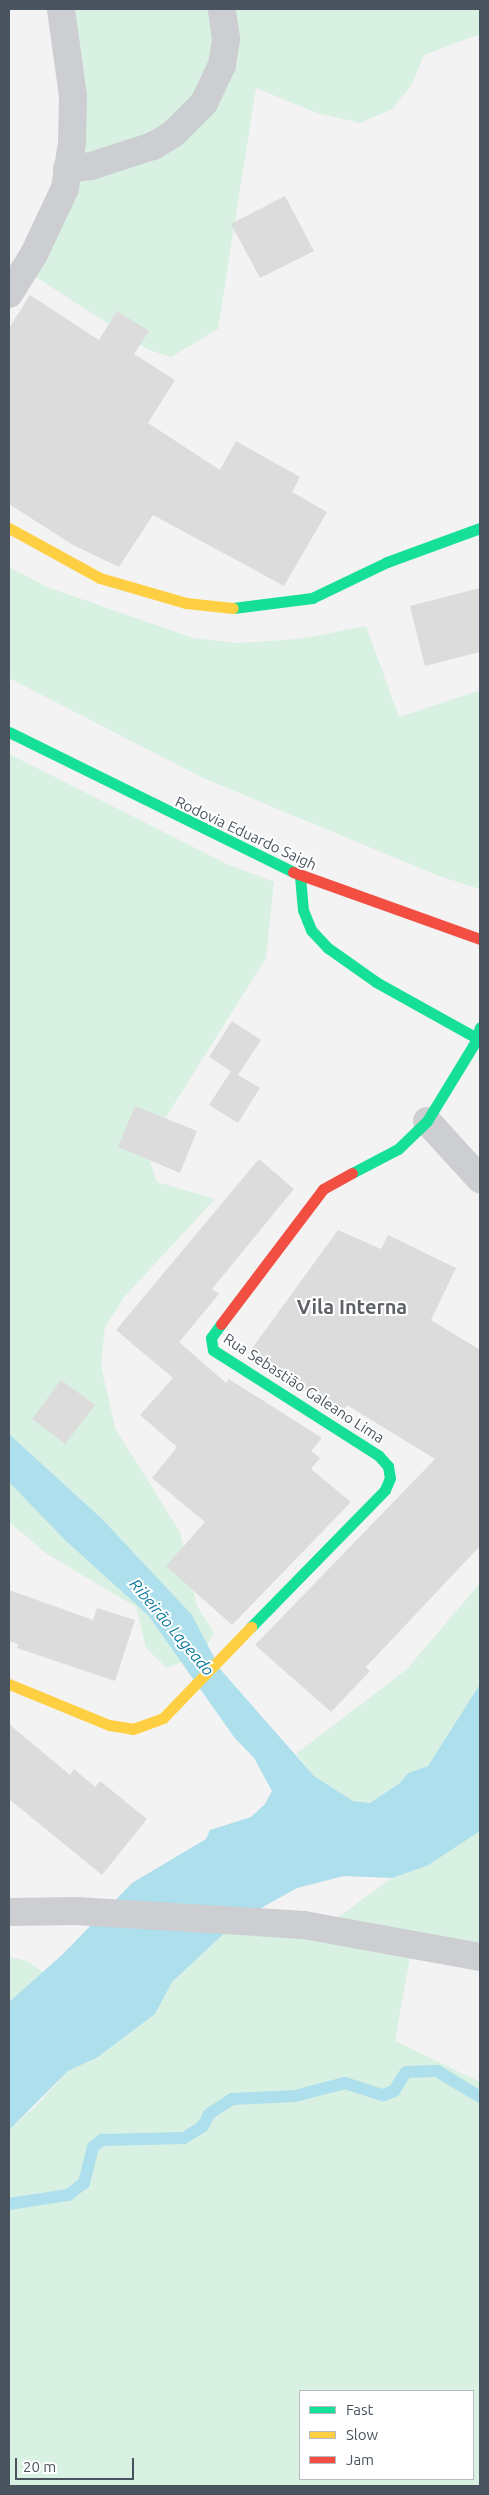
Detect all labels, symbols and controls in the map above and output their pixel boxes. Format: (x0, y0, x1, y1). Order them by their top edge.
street label: Rodovia Eduardo Saigh (172, 792, 320, 874)
district label: Vila Interna (297, 1294, 407, 1318)
street label: Rua Sebastião Galeano Lima (220, 1329, 388, 1447)
water label: Ribeirão Lageado (126, 1575, 218, 1679)
legend (299, 2390, 474, 2480)
text: Fast (346, 2401, 373, 2418)
text: Slow (346, 2426, 378, 2443)
scale bar (18, 2448, 136, 2480)
text: Jam (346, 2451, 374, 2468)
text: 20 m (23, 2458, 56, 2475)

